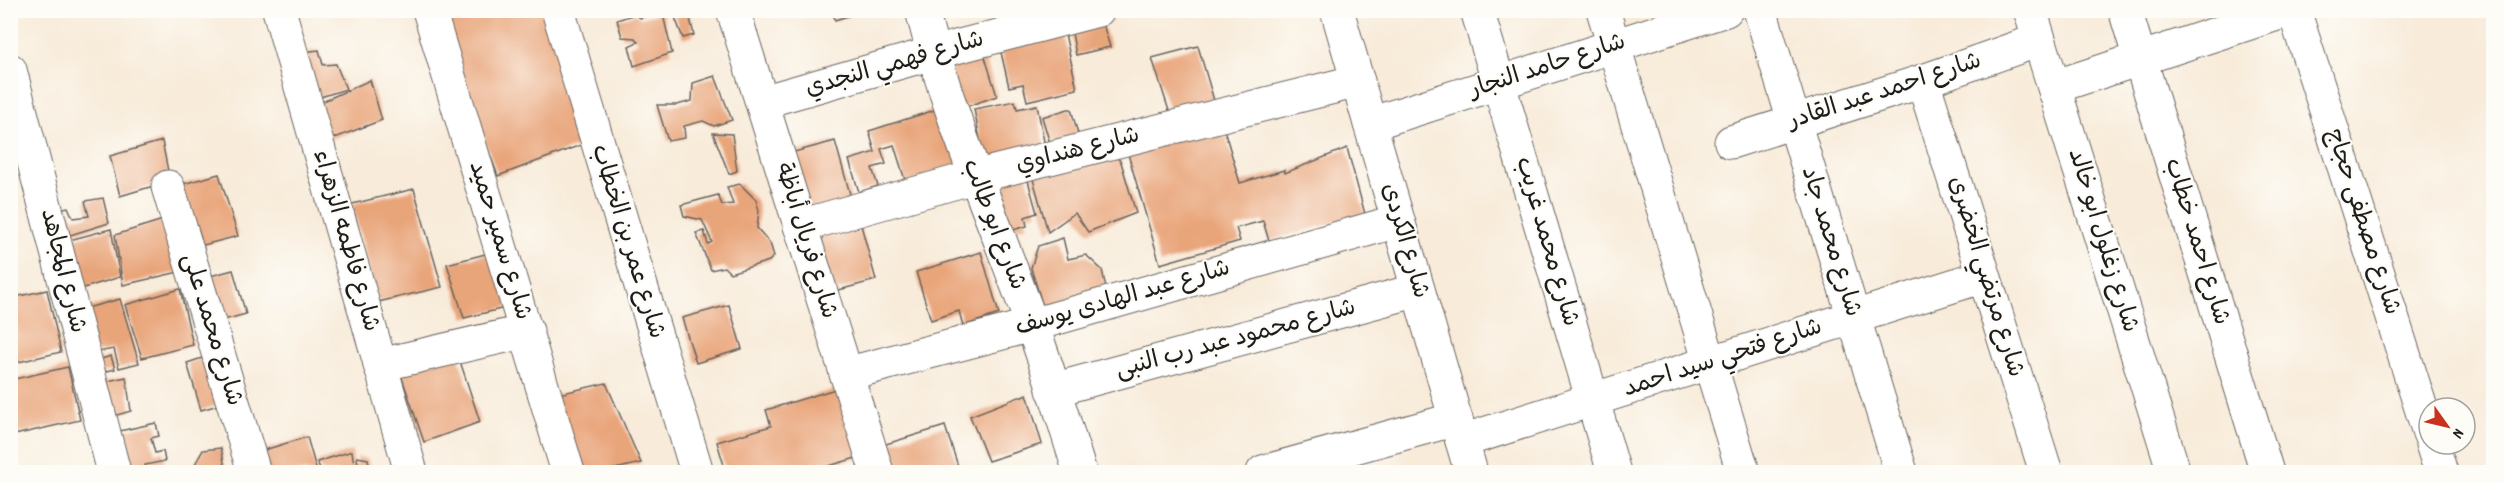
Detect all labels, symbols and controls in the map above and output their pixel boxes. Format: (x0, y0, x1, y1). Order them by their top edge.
street label: شارع فهمي النجدي (802, 23, 989, 108)
street label: شارع حامد النجار (1464, 26, 1630, 109)
street label: شارع احمد عبد القادر (1782, 45, 1986, 140)
street label: شارع هنداوي (1012, 119, 1144, 183)
street label: شارع مصطفى حجاج (2316, 124, 2408, 320)
street label: شارع عمر بن الخطاب (581, 141, 673, 343)
street label: شارع زغلول ابو خالد (2058, 145, 2146, 337)
street label: شارع فاطمه الزهراء (303, 146, 387, 336)
street label: شارع محمد غريب (1506, 153, 1586, 331)
street label: شارع احمد خطاب (2154, 154, 2238, 330)
street label: شارع ابو طالب (952, 155, 1034, 295)
street label: شارع سمير حميد (459, 157, 539, 325)
street label: شارع فريال أباظة (765, 159, 846, 323)
street label: شارع محمد جاد (1791, 163, 1869, 321)
street label: شارع مرتضي الخضرى (1937, 172, 2032, 382)
street label: شارع الكردى (1371, 179, 1437, 303)
street label: شارع المجاهد (30, 205, 94, 337)
street label: شارع محمد على (172, 249, 250, 411)
street label: شارع عبد الهادى يوسف (1012, 252, 1234, 346)
street label: شارع محمود عبد رب النبى (1112, 292, 1360, 388)
street label: شارع فتحي سيد احمد (1619, 311, 1827, 408)
north arrow (2417, 396, 2477, 456)
text: N (2446, 423, 2469, 443)

